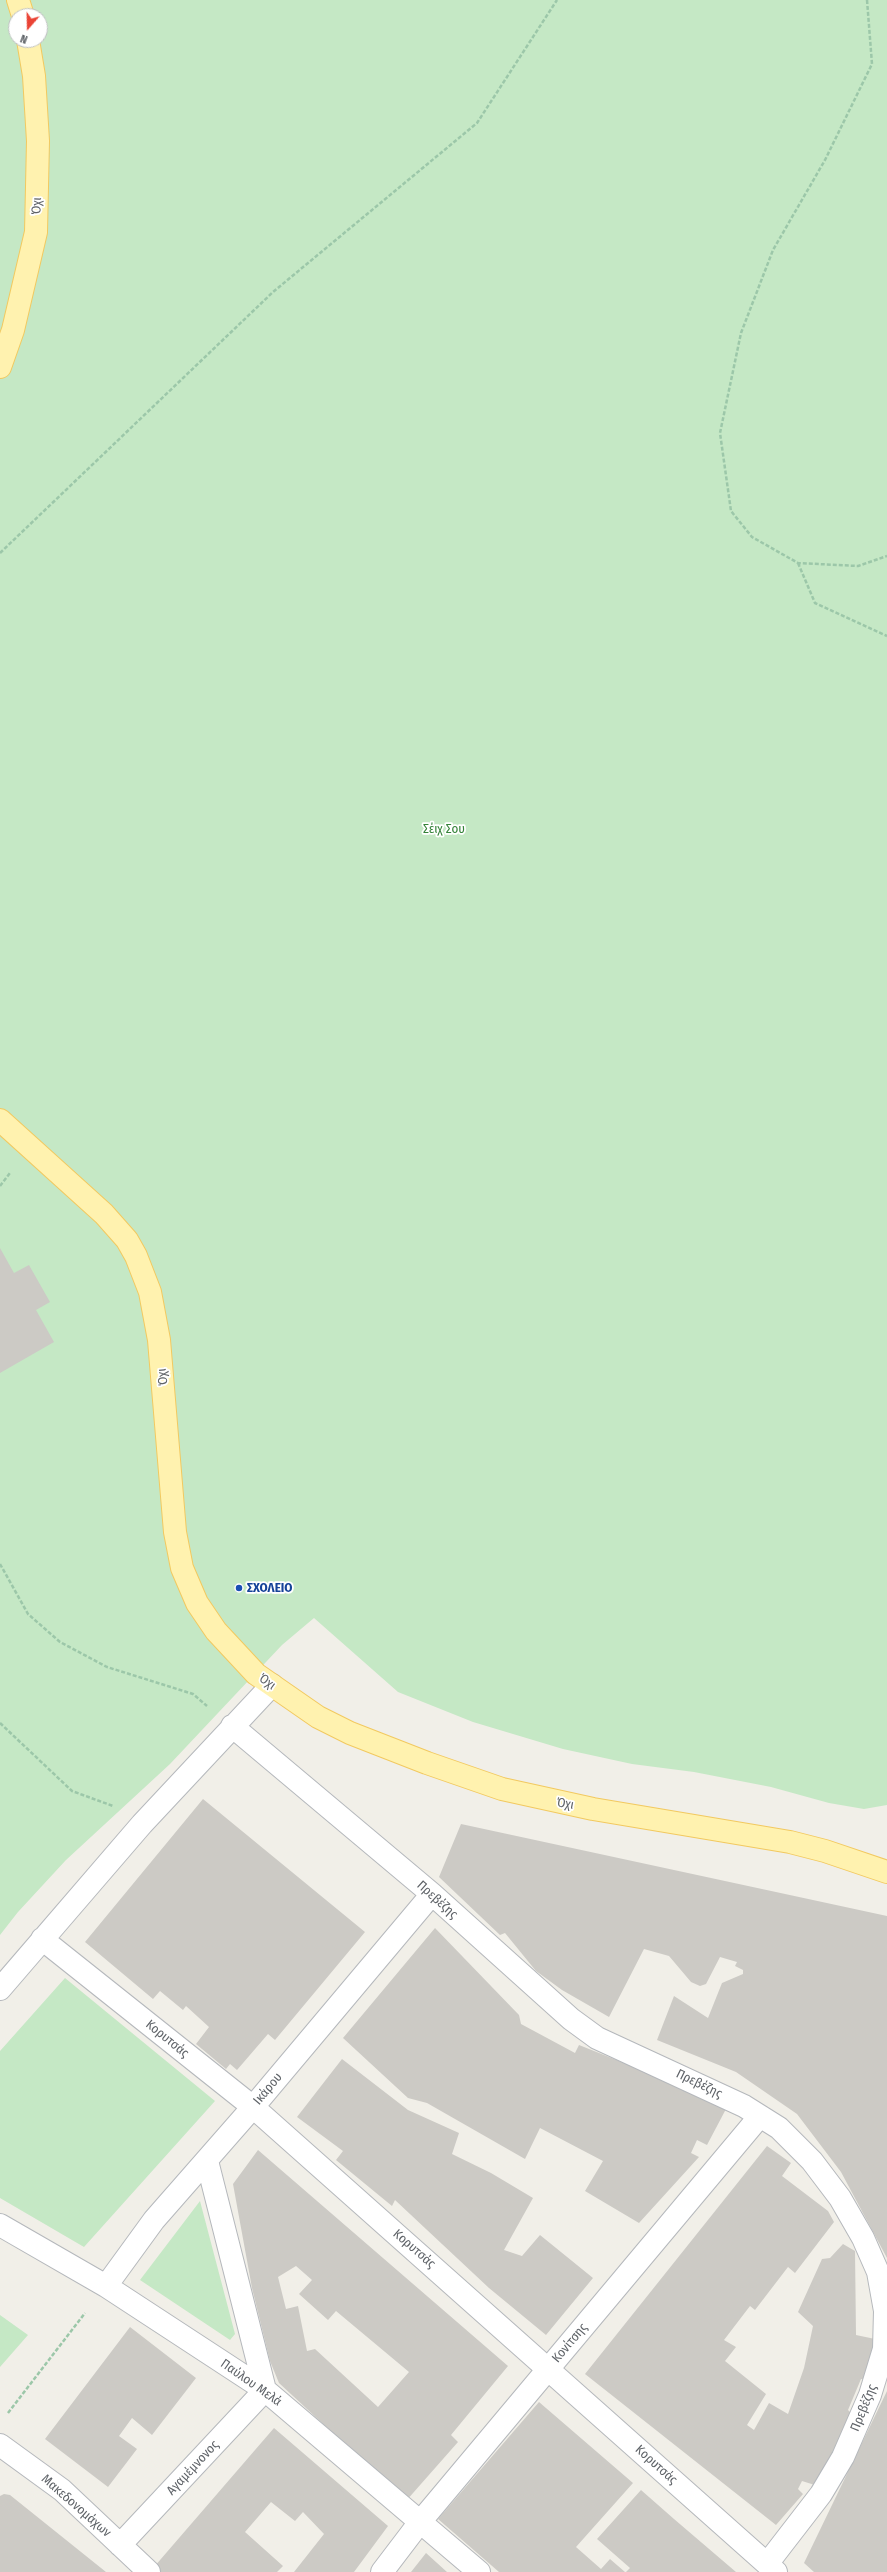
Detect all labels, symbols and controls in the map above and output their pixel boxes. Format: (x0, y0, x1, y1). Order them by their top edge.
north arrow (8, 8, 48, 48)
text: N (19, 32, 29, 46)
street label: Όχι (29, 197, 45, 215)
park label: Σέιχ Σου (423, 821, 465, 837)
street label: Όχι (154, 1367, 172, 1387)
place label: ΣΧΟΛΕΙΟ (247, 1580, 293, 1596)
marker: ΣΧΟΛΕΙΟ (234, 1583, 244, 1593)
street label: Όχι (255, 1671, 279, 1693)
street label: Όχι (555, 1795, 575, 1813)
street label: Πρεβέζης (413, 1878, 461, 1922)
street label: Κορυτσάς (142, 2017, 192, 2061)
street label: Πρεβέζης (673, 2066, 725, 2102)
street label: Ικάρου (250, 2070, 286, 2108)
street label: Κορυτσάς (390, 2226, 438, 2272)
street label: Κονίτσης (549, 2320, 591, 2366)
street label: Παύλου Μελά (217, 2356, 285, 2410)
street label: Πρεβέζης (847, 2382, 881, 2434)
street label: Αγαμέμνονος (164, 2437, 222, 2499)
street label: Κορυτσάς (632, 2442, 680, 2488)
street label: Μακεδονομάχων (38, 2471, 114, 2541)

